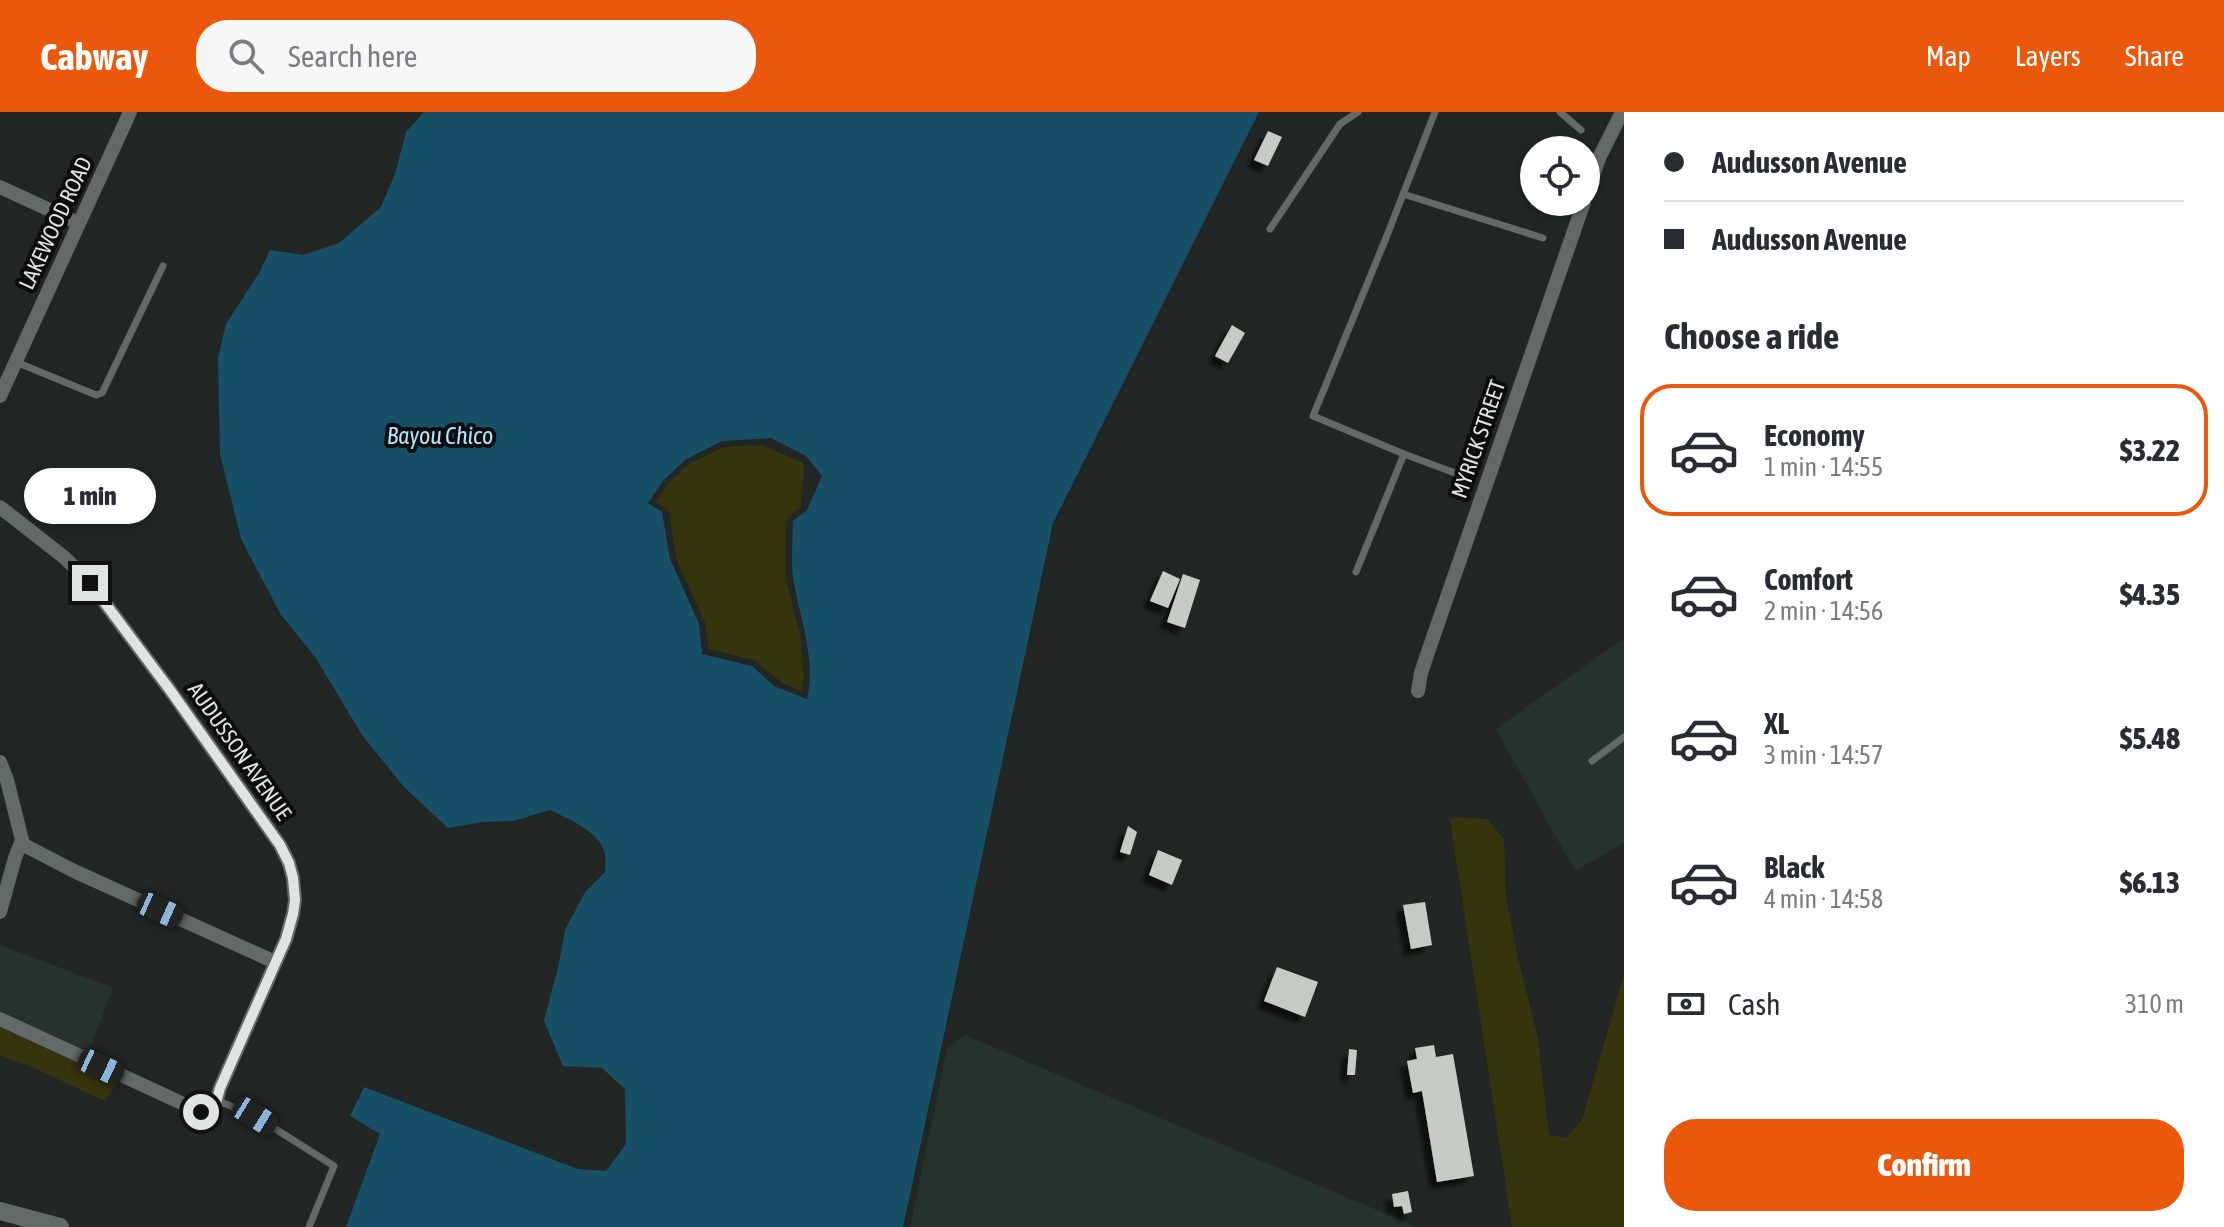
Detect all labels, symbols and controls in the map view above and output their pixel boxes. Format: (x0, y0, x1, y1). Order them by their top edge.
search box (196, 20, 756, 92)
icon: search (224, 34, 268, 78)
text: Cabway (40, 35, 148, 78)
text: Search here (288, 39, 417, 73)
text: Map (1926, 40, 1971, 72)
text: Layers (2015, 40, 2081, 72)
text: Share (2125, 40, 2184, 72)
map controls (1520, 136, 1600, 216)
button: locate (1520, 136, 1600, 216)
text: Audusson Avenue (1712, 145, 1907, 179)
street label: LAKEWOOD ROAD (13, 153, 97, 293)
text: Audusson Avenue (1712, 222, 1907, 256)
text: Choose a ride (1664, 315, 1839, 357)
street label: MYRICK STREET (1446, 376, 1510, 501)
icon: car (1668, 414, 1740, 486)
text: Economy (1764, 418, 1865, 452)
water label: Bayou Chico (387, 422, 493, 449)
text: $3.22 (2120, 433, 2180, 467)
text: 1 min · 14:55 (1764, 452, 1883, 482)
callout: 1 min (24, 467, 156, 523)
text: 1 min (63, 481, 117, 511)
icon: car (1668, 558, 1740, 630)
text: Comfort (1764, 562, 1853, 596)
route end (72, 565, 108, 601)
text: $4.35 (2120, 577, 2180, 611)
text: 2 min · 14:56 (1764, 596, 1883, 626)
street label: AUDUSSON AVENUE (183, 677, 298, 825)
icon: car (1668, 702, 1740, 774)
text: XL (1764, 706, 1789, 740)
text: $5.48 (2120, 721, 2180, 755)
text: 3 min · 14:57 (1764, 740, 1883, 770)
icon: car (1668, 846, 1740, 918)
text: Black (1764, 850, 1824, 884)
text: $6.13 (2120, 865, 2180, 899)
text: 4 min · 14:58 (1764, 884, 1883, 914)
car (133, 889, 187, 931)
icon: cash (1664, 982, 1708, 1026)
text: Cash (1728, 987, 1781, 1021)
text: 310 m (2125, 989, 2184, 1019)
car (74, 1046, 128, 1088)
car (228, 1093, 282, 1139)
route start (183, 1094, 219, 1130)
button: Confirm (1664, 1119, 2184, 1211)

